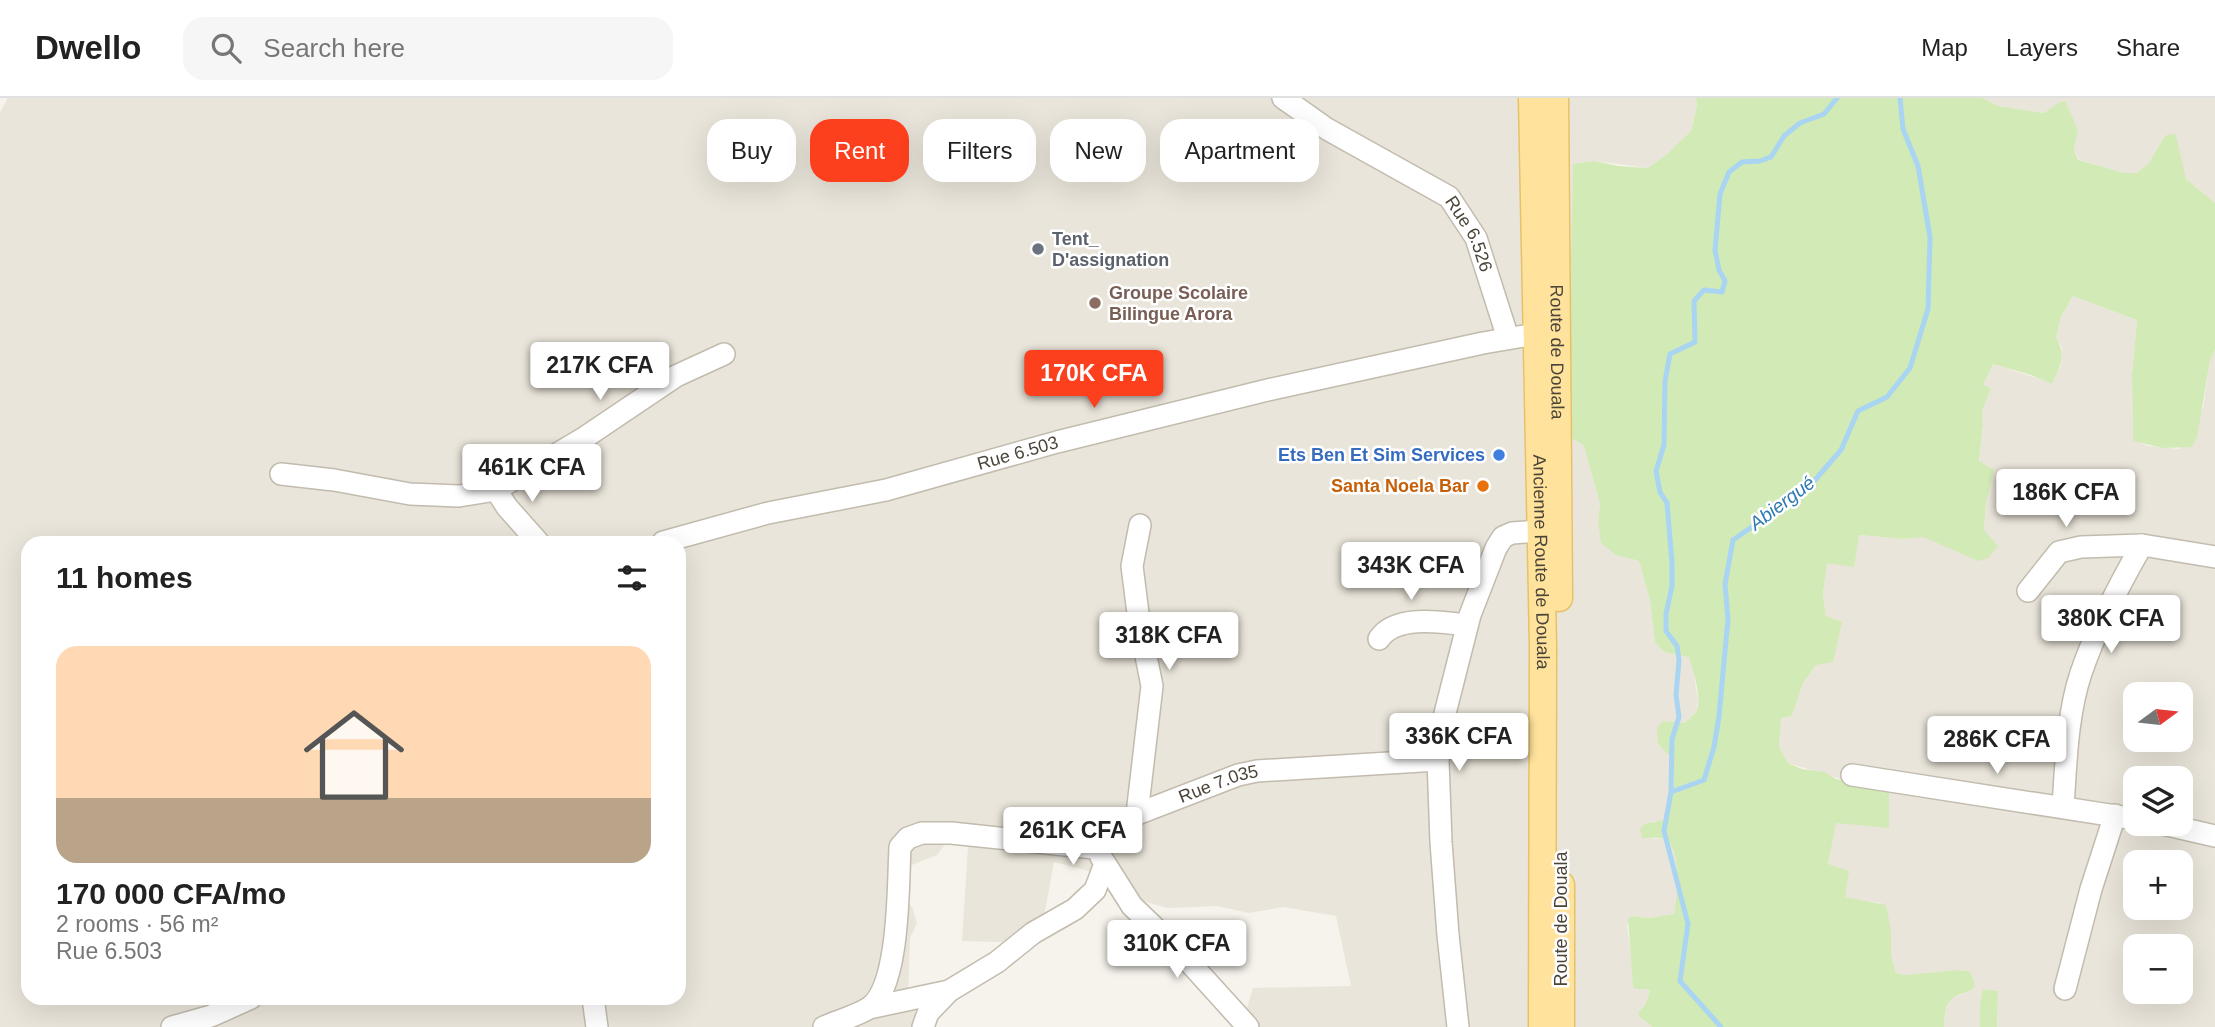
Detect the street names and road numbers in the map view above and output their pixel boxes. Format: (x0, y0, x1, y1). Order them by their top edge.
street label: Rue 6.526 (1441, 192, 1496, 274)
street label: Route de Douala (1546, 284, 1568, 421)
street label: Rue 6.503 (975, 432, 1060, 474)
street label: Ancienne Route de Douala (1529, 454, 1553, 671)
street label: Rue 7.035 (1176, 761, 1260, 807)
street label: Route de Douala (1551, 850, 1571, 987)

